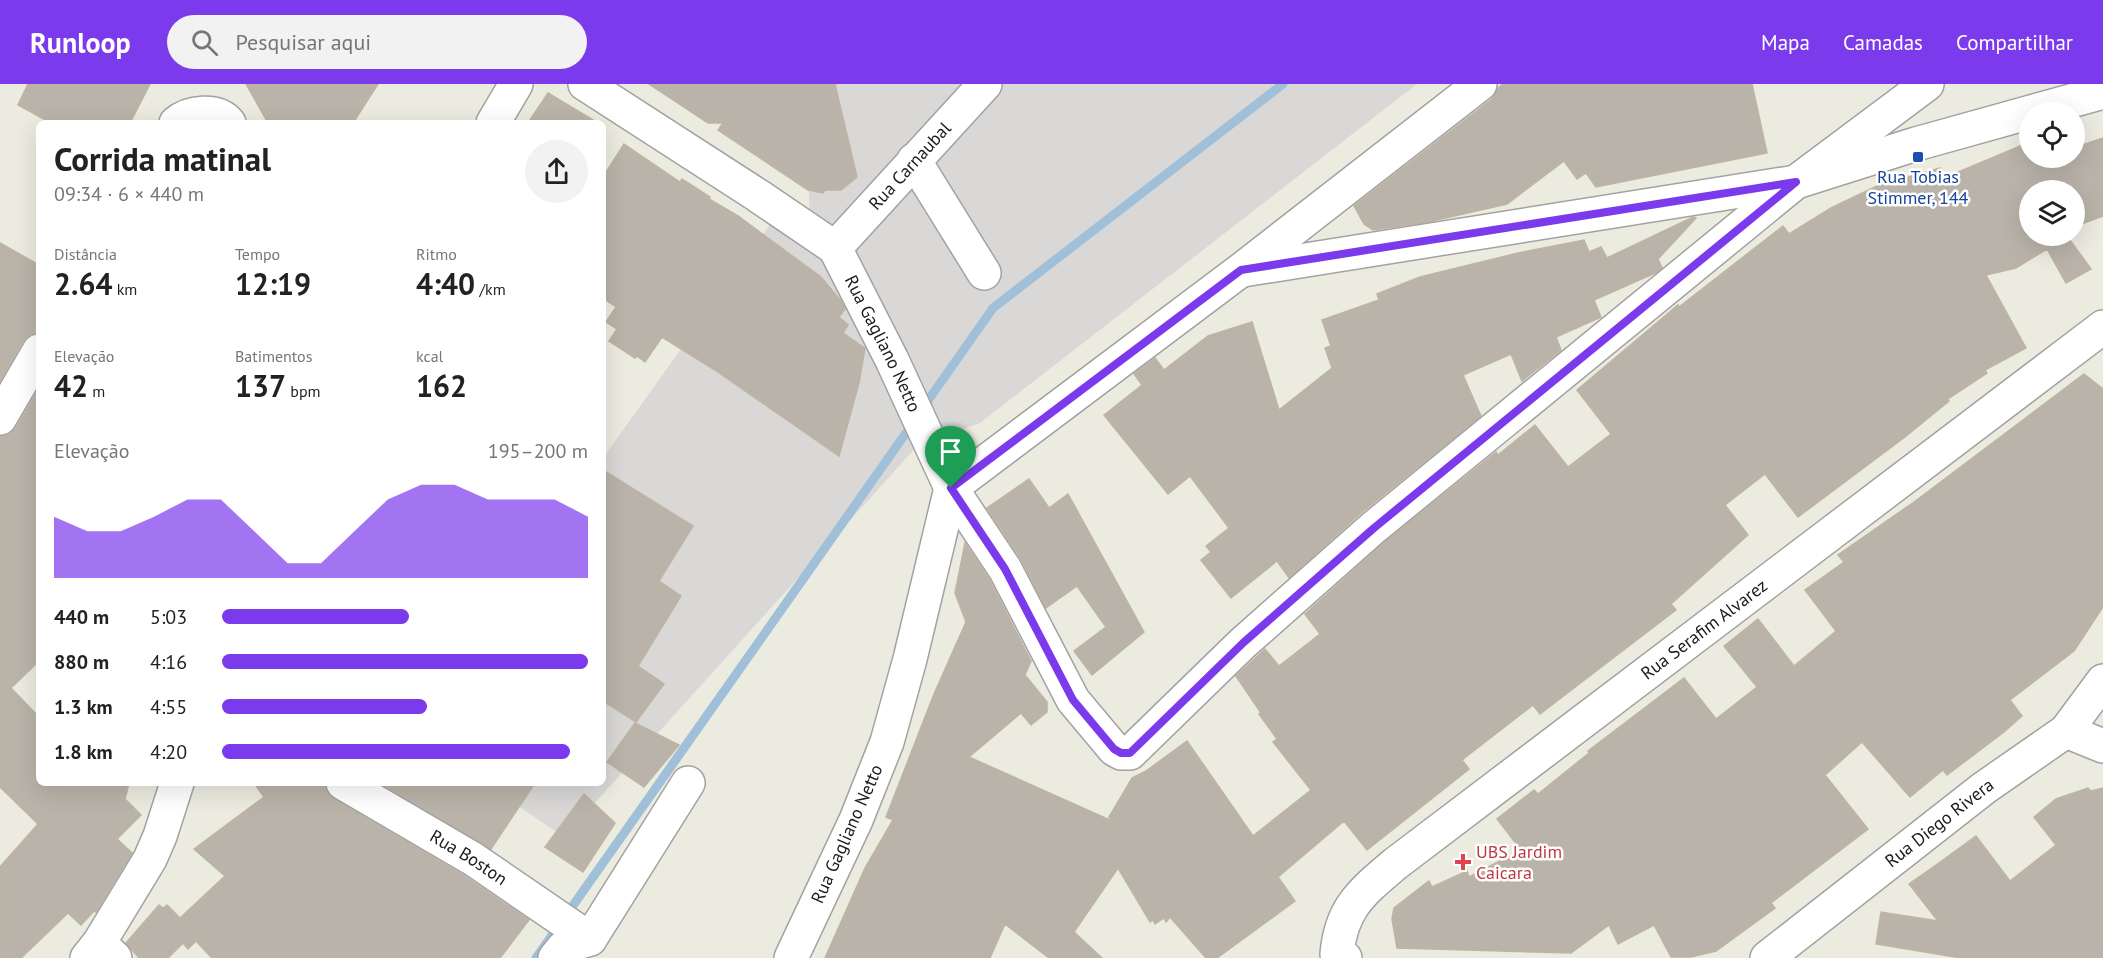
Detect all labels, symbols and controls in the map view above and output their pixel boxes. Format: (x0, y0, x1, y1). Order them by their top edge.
search box (167, 15, 587, 69)
text: Runloop (30, 24, 131, 61)
icon: search (188, 26, 221, 59)
text: Pesquisar aqui (236, 28, 371, 56)
text: Mapa (1761, 29, 1810, 56)
text: Camadas (1843, 29, 1923, 56)
text: Compartilhar (1956, 29, 2073, 56)
map controls (2019, 102, 2085, 246)
button: locate (2019, 102, 2085, 168)
street label: Rua Carnaubal (863, 116, 956, 215)
text: Corrida matinal (54, 137, 271, 180)
button: share (525, 140, 588, 203)
marker: Rua Tobias Stimmer, 144 (1911, 150, 1925, 164)
place label: Rua Tobias Stimmer, 144 (1868, 165, 1969, 209)
button: layers (2019, 180, 2085, 246)
text: 09:34 · 6 × 440 m (54, 181, 204, 207)
text: Distância (54, 244, 117, 264)
text: Tempo (235, 244, 280, 264)
text: Ritmo (416, 244, 457, 264)
text: 2.64 (54, 264, 112, 303)
text: 12:19 (235, 264, 311, 303)
text: 4:40 (416, 264, 475, 303)
street label: Rua Gagliano Netto (840, 271, 926, 416)
text: km (112, 279, 137, 299)
text: /km (475, 279, 506, 299)
text: Elevação (54, 346, 114, 366)
text: Batimentos (235, 346, 312, 366)
text: kcal (416, 346, 443, 366)
text: 42 (54, 366, 88, 405)
text: 137 (235, 366, 286, 405)
text: 162 (416, 366, 467, 405)
text: m (88, 381, 105, 401)
text: bpm (286, 381, 321, 401)
pin (925, 426, 976, 488)
icon: arrive (934, 435, 967, 468)
text: Elevação (54, 438, 130, 464)
text: 195–200 m (488, 438, 588, 464)
street label: Rua Serafim Alvarez (1636, 574, 1772, 684)
text: 440 m (54, 604, 109, 630)
text: 5:03 (150, 604, 187, 630)
text: 880 m (54, 649, 109, 675)
text: 4:16 (150, 649, 187, 675)
text: 1.3 km (54, 694, 113, 720)
text: 4:55 (150, 694, 187, 720)
text: 1.8 km (54, 739, 113, 765)
text: 4:20 (150, 739, 187, 765)
street label: Rua Gagliano Netto (806, 761, 888, 907)
street label: Rua Diego Rivera (1880, 773, 1998, 872)
street label: Rua Boston (426, 824, 512, 890)
place label: UBS Jardim Caicara (1476, 840, 1562, 884)
marker: UBS Jardim Caicara (1454, 853, 1472, 871)

